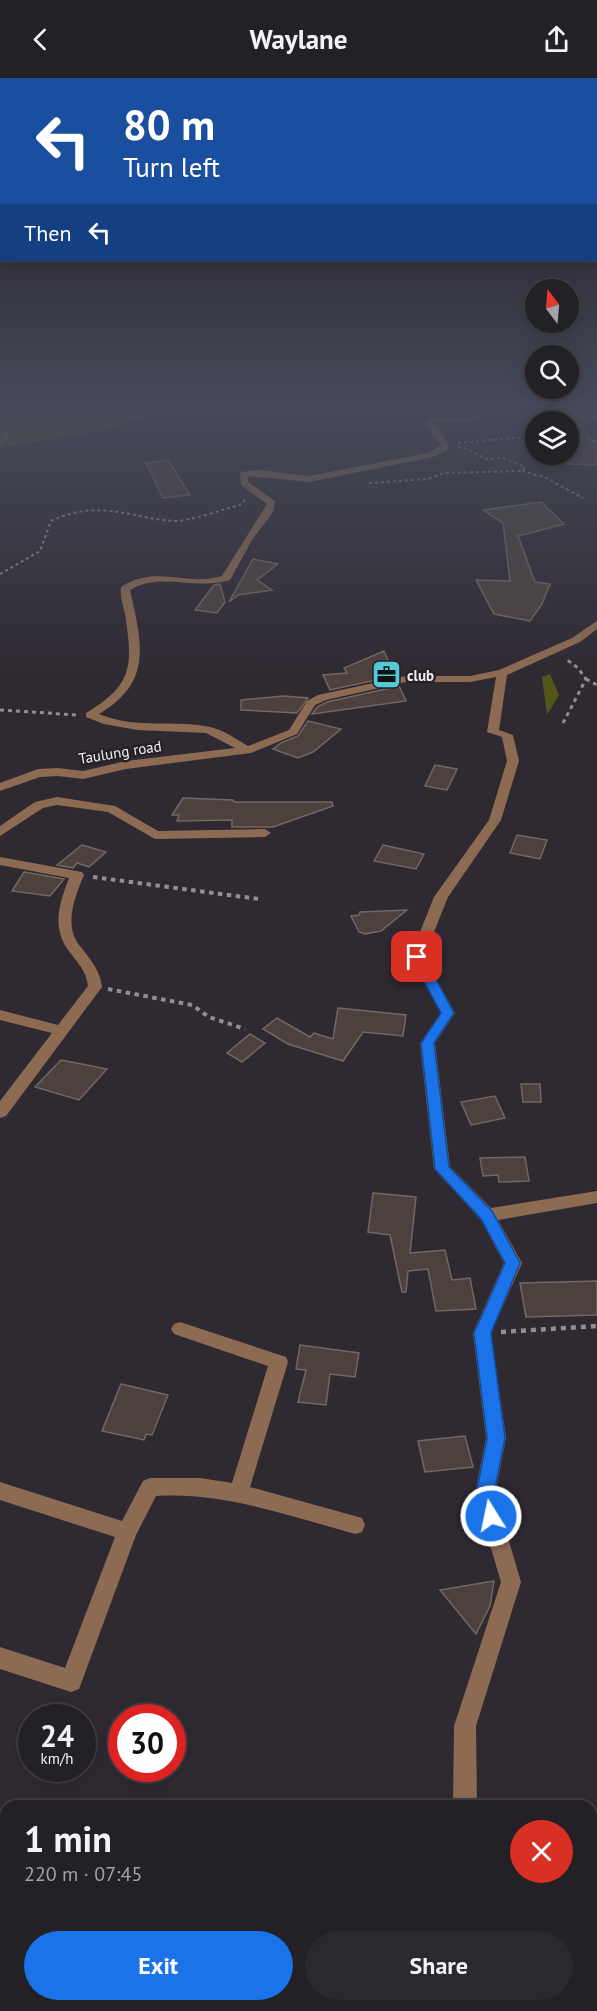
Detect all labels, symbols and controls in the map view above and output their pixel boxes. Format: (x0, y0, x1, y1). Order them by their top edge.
text: Waylane (249, 22, 348, 56)
icon: back (24, 23, 57, 56)
icon: share (540, 23, 573, 56)
text: 80 m (123, 97, 215, 152)
icon: left (24, 102, 102, 180)
text: Turn left (123, 150, 220, 184)
icon: left (83, 216, 116, 249)
text: Then (24, 219, 71, 247)
north arrow (525, 279, 579, 333)
map controls (525, 279, 579, 465)
button: search (525, 345, 579, 399)
button: layers (525, 411, 579, 465)
office icon: club (370, 659, 402, 691)
place label: club (407, 666, 434, 685)
street label: Taulung road (77, 736, 163, 768)
pin (391, 931, 442, 982)
icon: arrive (400, 940, 433, 973)
position arrow (459, 1484, 523, 1548)
speed limit sign: 30 (108, 1704, 186, 1782)
text: 24 (40, 1716, 74, 1755)
text: km/h (41, 1749, 73, 1768)
text: 1 min (24, 1815, 112, 1862)
button: close (510, 1820, 573, 1883)
text: 220 m · 07:45 (24, 1861, 142, 1887)
button: Exit (24, 1931, 293, 2000)
button: Share (305, 1931, 573, 2000)

